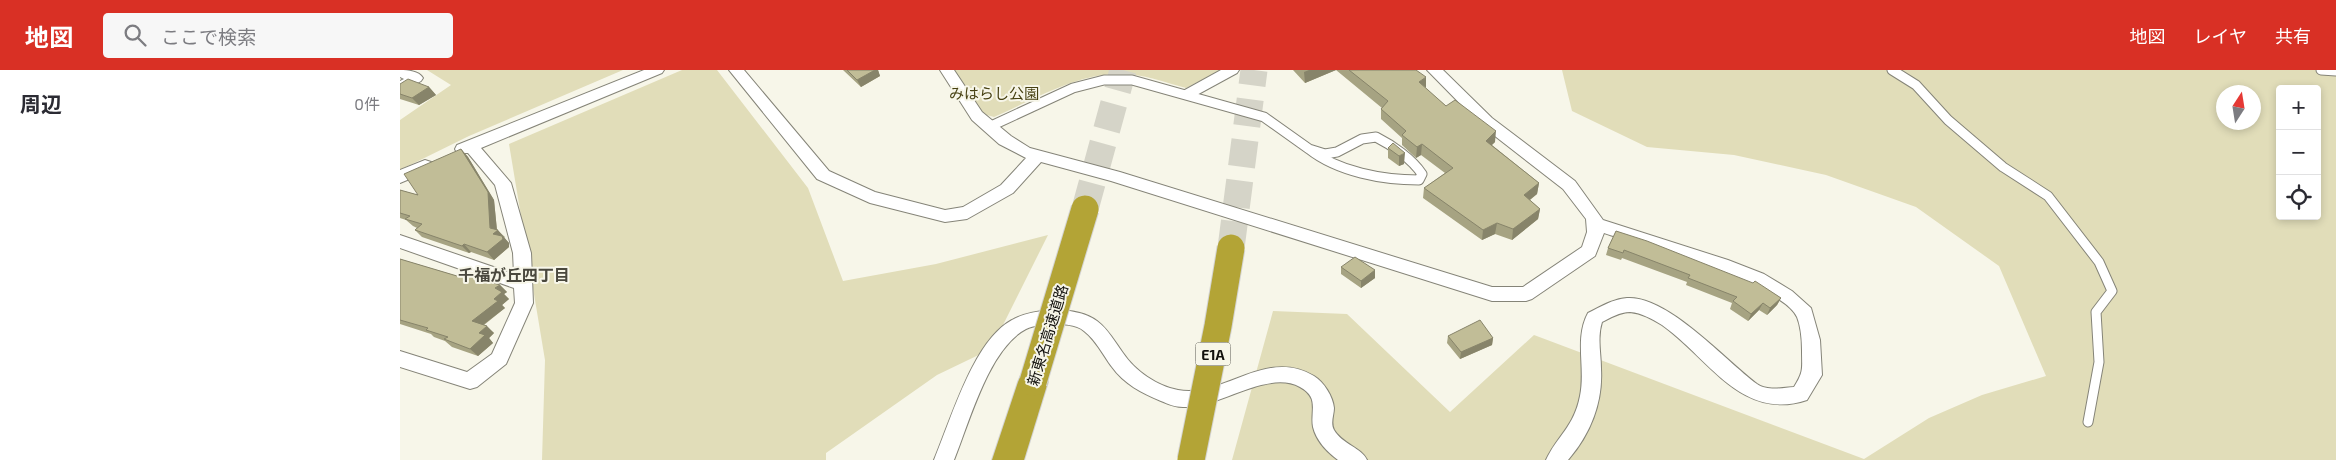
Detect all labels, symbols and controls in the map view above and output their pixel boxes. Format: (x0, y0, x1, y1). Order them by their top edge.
search box (103, 13, 453, 58)
icon: search (121, 21, 149, 49)
text: 地図 (25, 22, 73, 51)
text: ここで検索 (161, 25, 256, 48)
text: 地図 (2130, 25, 2166, 47)
text: レイヤ (2194, 25, 2247, 47)
text: 共有 (2275, 25, 2311, 47)
park label: みはらし公園 (949, 84, 1039, 102)
north arrow (2216, 85, 2261, 130)
map controls (2276, 85, 2321, 220)
button: + (2276, 85, 2321, 130)
text: 周辺 (20, 91, 62, 116)
text: 0件 (354, 94, 380, 113)
button: − (2276, 130, 2321, 175)
button: locate (2276, 175, 2321, 220)
district label: 千福が丘四丁目 (458, 265, 570, 284)
street label: 新東名高速道路 (1023, 282, 1071, 388)
road number: E1A (1196, 342, 1230, 366)

